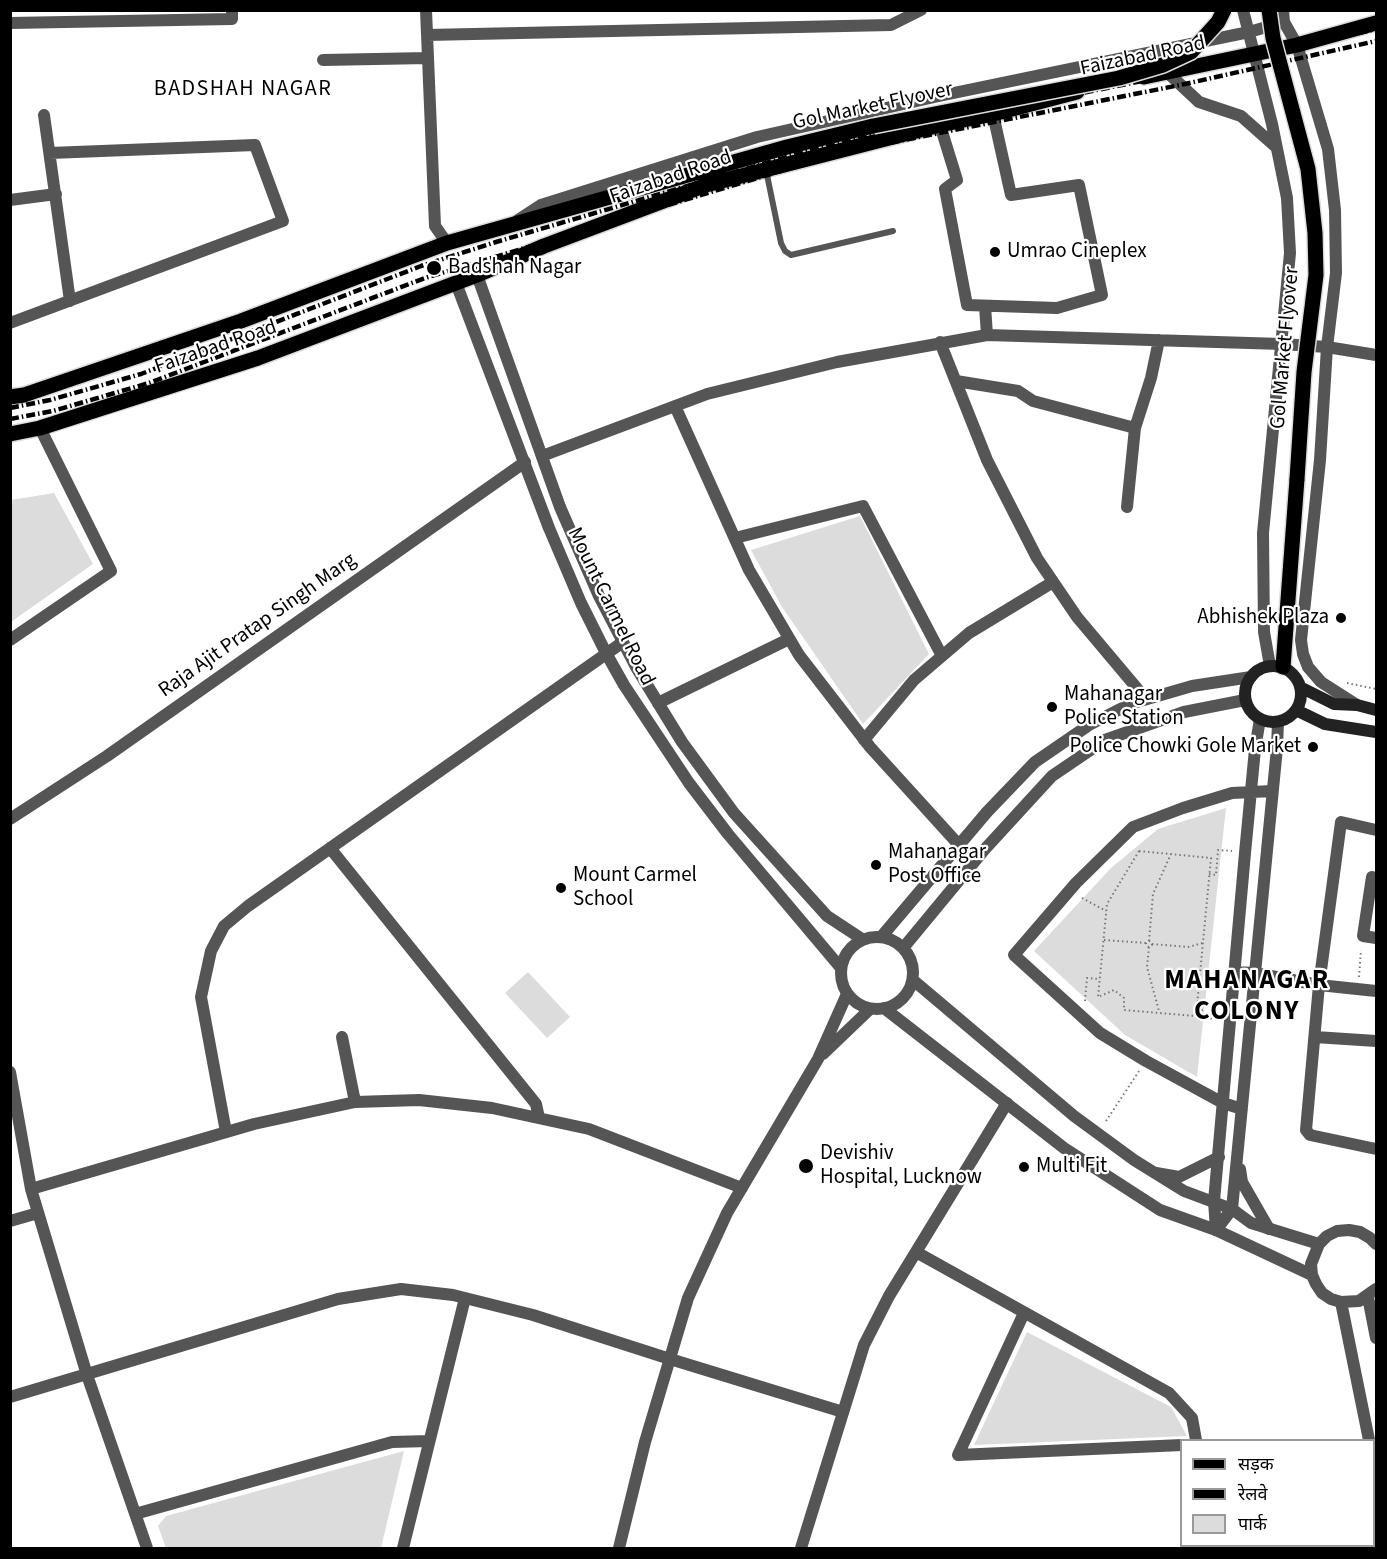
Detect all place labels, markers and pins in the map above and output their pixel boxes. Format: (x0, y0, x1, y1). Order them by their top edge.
place label: Umrao Cineplex (1007, 239, 1147, 265)
marker: Umrao Cineplex (988, 245, 1002, 259)
place label: Badshah Nagar (448, 255, 581, 281)
marker: Badshah Nagar (425, 259, 443, 277)
place label: Abhishek Plaza (1197, 605, 1329, 631)
marker: Abhishek Plaza (1334, 611, 1348, 625)
place label: Mahanagar Police Station (1064, 682, 1184, 732)
marker: Mahanagar Police Station (1045, 700, 1059, 714)
place label: Police Chowki Gole Market (1070, 734, 1301, 760)
marker: Police Chowki Gole Market (1306, 740, 1320, 754)
place label: Mahanagar Post Office (888, 840, 986, 890)
marker: Mahanagar Post Office (869, 858, 883, 872)
place label: Mount Carmel School (573, 863, 697, 913)
marker: Mount Carmel School (554, 881, 568, 895)
place label: Devishiv Hospital, Lucknow (820, 1141, 982, 1191)
place label: Multi Fit (1036, 1154, 1107, 1180)
marker: Devishiv Hospital, Lucknow (797, 1157, 815, 1175)
marker: Multi Fit (1017, 1160, 1031, 1174)

